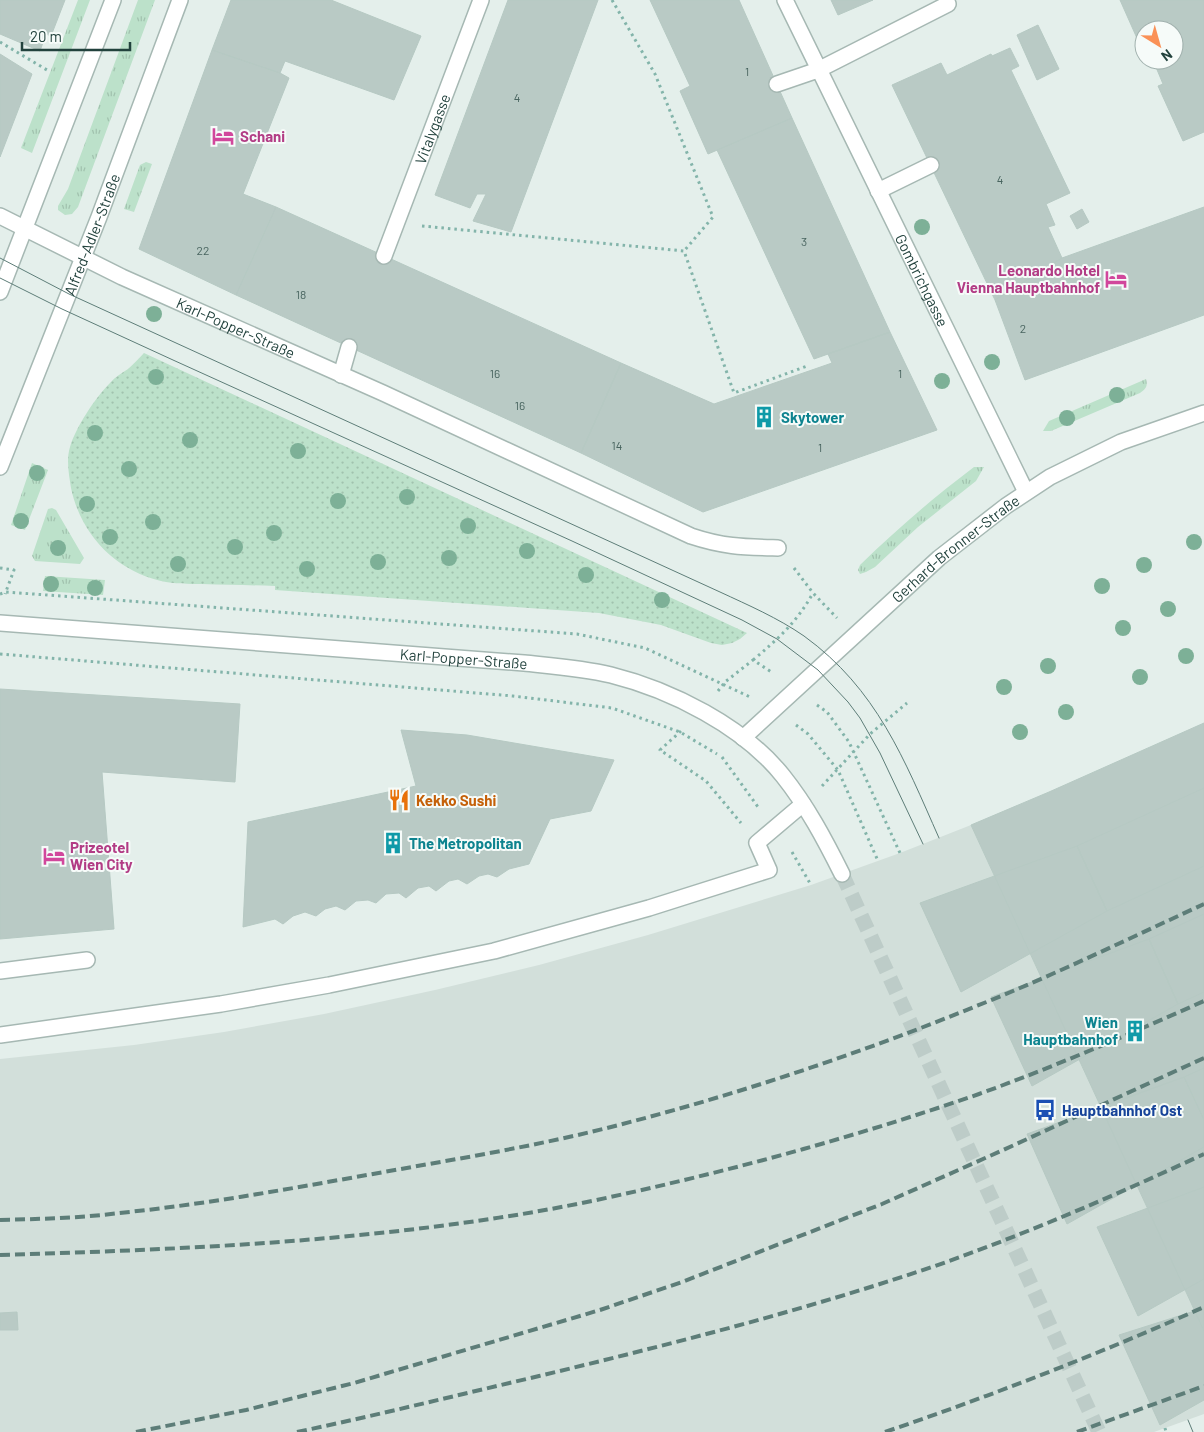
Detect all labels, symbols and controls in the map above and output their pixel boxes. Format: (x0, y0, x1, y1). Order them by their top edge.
scale bar (22, 20, 130, 52)
north arrow (1134, 20, 1184, 70)
text: 20 m (30, 27, 62, 45)
text: N (1158, 46, 1176, 65)
house number: 1 (745, 64, 749, 78)
house number: 4 (514, 90, 520, 104)
street label: Vitalygasse (411, 91, 454, 167)
hotel icon: Schani (210, 123, 236, 149)
place label: Schani (240, 127, 285, 145)
street label: Alfred-Adler-Straße (60, 171, 123, 298)
house number: 4 (997, 172, 1003, 186)
street label: Gombrichgasse (892, 231, 953, 330)
house number: 3 (801, 234, 807, 248)
house number: 22 (197, 243, 209, 257)
place label: Leonardo Hotel Vienna Hauptbahnhof (957, 261, 1100, 296)
hotel icon: Leonardo Hotel Vienna Hauptbahnhof (1103, 266, 1129, 292)
house number: 18 (296, 287, 306, 301)
street label: Karl-Popper-Straße (174, 293, 298, 362)
house number: 2 (1020, 321, 1026, 335)
house number: 16 (490, 366, 500, 380)
house number: 1 (898, 366, 902, 380)
house number: 16 (515, 398, 525, 412)
building icon: Skytower (751, 404, 777, 430)
place label: Skytower (781, 408, 844, 426)
house number: 14 (612, 438, 622, 452)
house number: 1 (818, 440, 822, 454)
street label: Gerhard-Bronner-Straße (888, 491, 1023, 606)
street label: Karl-Popper-Straße (399, 645, 528, 672)
restaurant icon: Kekko Sushi (386, 787, 412, 813)
place label: Kekko Sushi (416, 791, 497, 809)
building icon: The Metropolitan (380, 830, 406, 856)
place label: The Metropolitan (409, 834, 522, 852)
place label: Prizeotel Wien City (70, 838, 133, 873)
hotel icon: Prizeotel Wien City (41, 843, 67, 869)
place label: Wien Hauptbahnhof (1023, 1013, 1118, 1048)
building icon: Wien Hauptbahnhof (1122, 1018, 1148, 1044)
bus stop icon: Hauptbahnhof Ost (1032, 1097, 1058, 1123)
place label: Hauptbahnhof Ost (1062, 1101, 1182, 1119)

